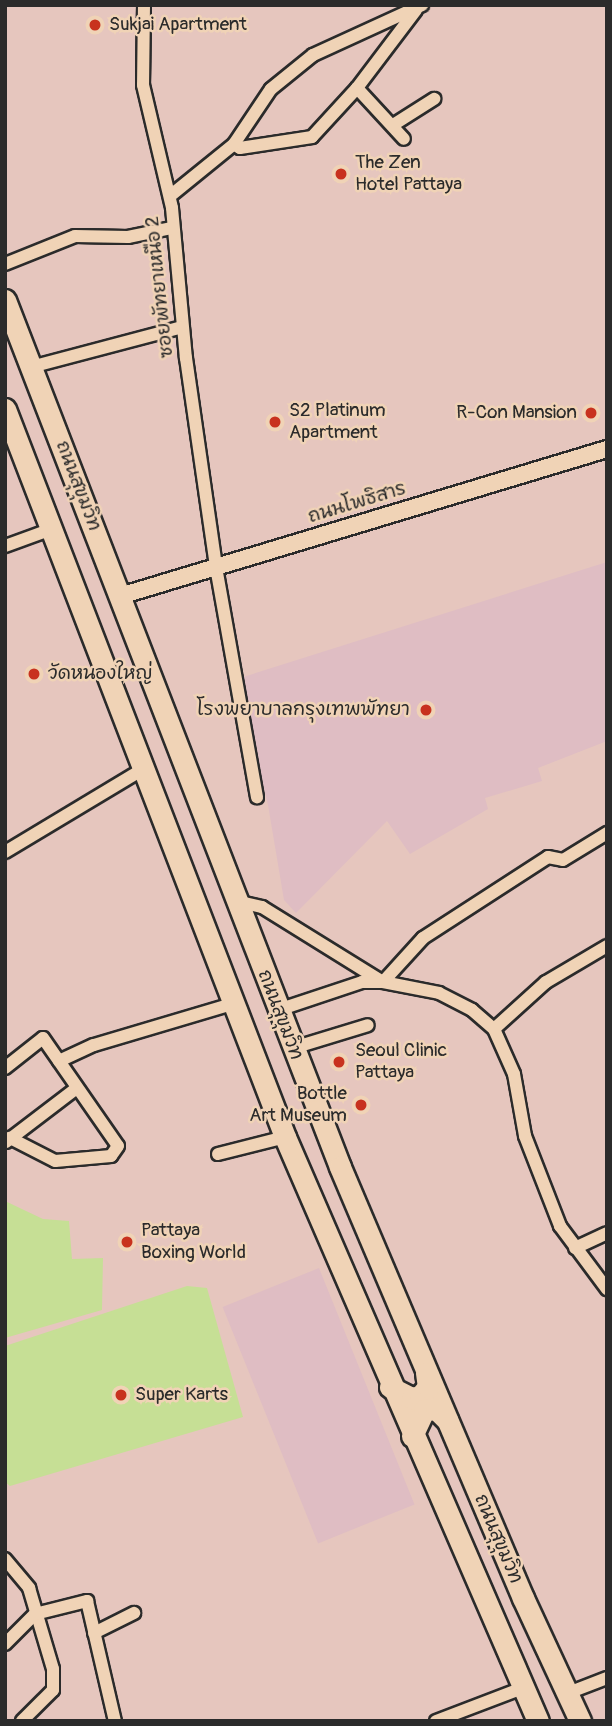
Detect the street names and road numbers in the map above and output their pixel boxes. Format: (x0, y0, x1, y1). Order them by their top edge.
street label: ซอยพัทยาเหนือ 2 (141, 215, 179, 359)
street label: ถนนสุขุมวิท (50, 438, 106, 534)
street label: ถนนโพธิสาร (305, 477, 409, 529)
street label: ถนนสุขุมวิท (252, 967, 308, 1063)
street label: ถนนสุขุมวิท (469, 1491, 527, 1587)

